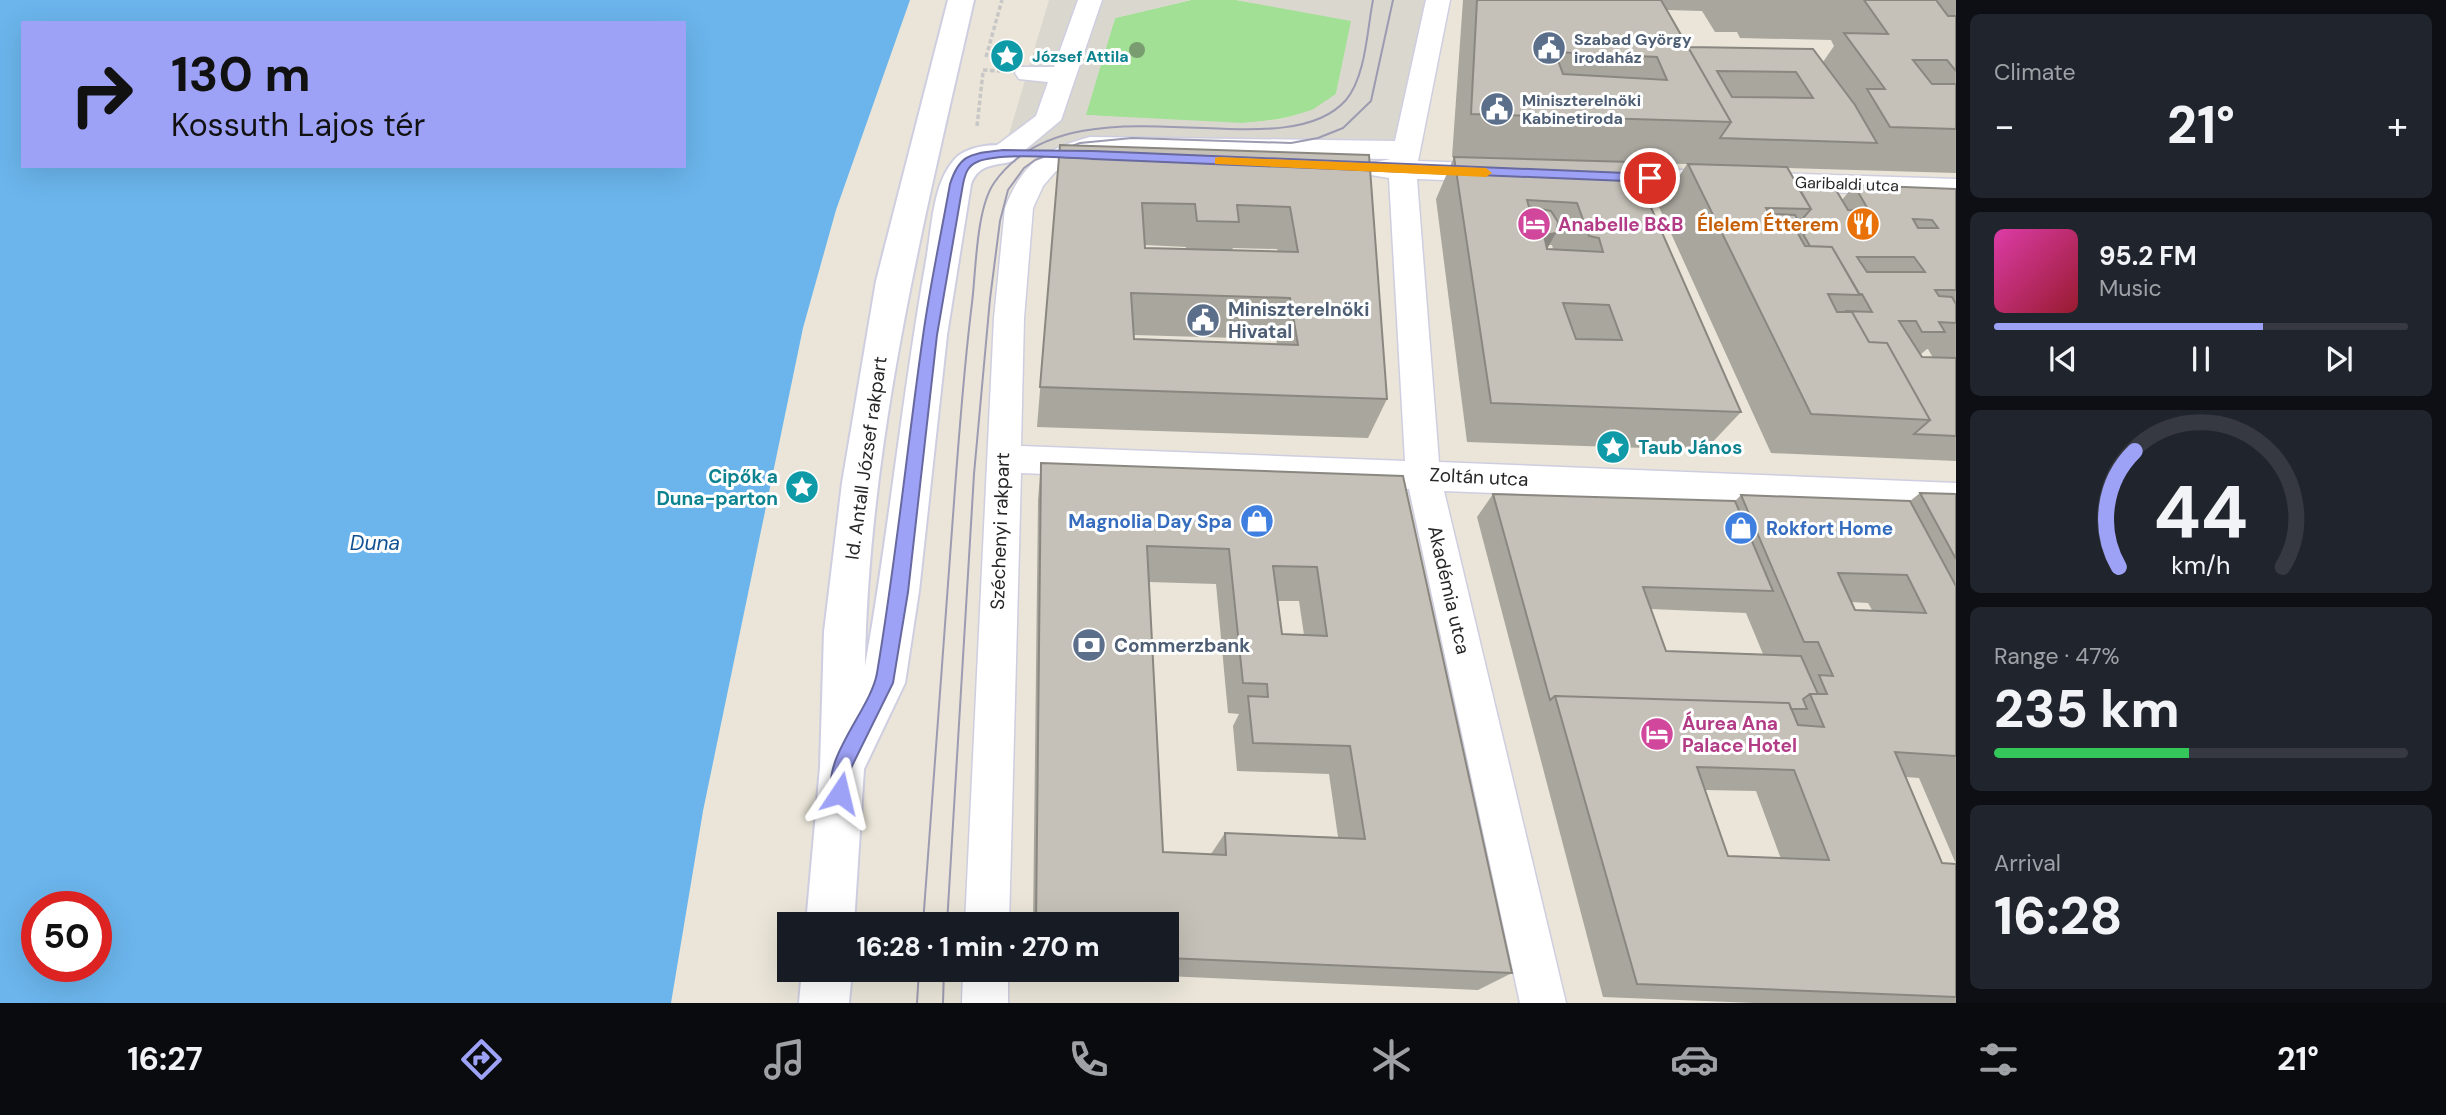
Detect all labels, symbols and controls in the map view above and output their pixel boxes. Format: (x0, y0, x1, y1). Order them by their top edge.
public building icon: Szabad György irodaház (1530, 29, 1568, 67)
place label: Szabad György irodaház (1574, 29, 1692, 68)
place icon: József Attila (988, 37, 1026, 75)
text: 130 m (171, 42, 311, 106)
place label: József Attila (1032, 46, 1129, 67)
icon: right (56, 49, 147, 140)
text: Climate (1994, 57, 2076, 87)
public building icon: Miniszterelnöki Kabinetiroda (1478, 90, 1516, 128)
place label: Miniszterelnöki Kabinetiroda (1522, 90, 1641, 129)
text: 21° (2167, 91, 2235, 159)
text: − (1994, 101, 2015, 151)
text: + (2387, 101, 2408, 151)
text: Kossuth Lajos tér (171, 104, 425, 146)
pin (1620, 148, 1680, 208)
icon: arrive (1631, 159, 1669, 197)
street label: Garibaldi utca (1795, 172, 1899, 196)
hotel icon: Anabelle B&B (1515, 205, 1553, 243)
restaurant icon: Élelem Étterem (1844, 205, 1882, 243)
place label: Anabelle B&B (1558, 212, 1683, 237)
place label: Élelem Étterem (1697, 212, 1839, 237)
text: 95.2 FM (2099, 239, 2197, 273)
text: Music (2099, 273, 2162, 303)
place label: Miniszterelnöki Hivatal (1228, 297, 1369, 344)
public building icon: Miniszterelnöki Hivatal (1184, 301, 1222, 339)
icon: previous (2044, 340, 2082, 378)
icon: pause (2182, 340, 2220, 378)
icon: next (2320, 340, 2358, 378)
street label: Id. Antall József rakpart (839, 355, 893, 561)
place icon: Taub János (1594, 428, 1632, 466)
place label: Taub János (1638, 435, 1742, 460)
street label: Széchenyi rakpart (985, 452, 1015, 610)
street label: Zoltán utca (1429, 462, 1529, 492)
place label: Cipők a Duna-parton (656, 464, 778, 511)
text: 44 (2154, 466, 2248, 561)
place icon: Cipők a Duna-parton (783, 468, 821, 506)
shop icon: Magnolia Day Spa (1238, 502, 1276, 540)
place label: Magnolia Day Spa (1068, 509, 1232, 534)
shop icon: Rokfort Home (1722, 509, 1760, 547)
place label: Rokfort Home (1766, 516, 1893, 541)
street label: Akadémia utca (1422, 523, 1476, 657)
water label: Duna (350, 529, 400, 557)
text: km/h (2171, 549, 2231, 582)
bank icon: Commerzbank (1070, 626, 1108, 664)
place label: Commerzbank (1114, 633, 1250, 658)
text: Range · 47% (1994, 641, 2120, 671)
text: 235 km (1994, 675, 2180, 743)
place label: Áurea Ana Palace Hotel (1682, 711, 1797, 758)
hotel icon: Áurea Ana Palace Hotel (1638, 715, 1676, 753)
position arrow (803, 756, 877, 830)
text: Arrival (1994, 848, 2061, 878)
text: 16:28 (1994, 882, 2123, 950)
speed limit sign: 50 (21, 891, 112, 982)
text: 16:28 · 1 min · 270 m (856, 930, 1100, 964)
icon: directions (457, 1035, 506, 1084)
icon: music (760, 1035, 809, 1084)
icon: phone (1064, 1035, 1113, 1084)
icon: climate (1367, 1035, 1416, 1084)
icon: car (1670, 1035, 1719, 1084)
icon: filters (1974, 1035, 2023, 1084)
text: 16:27 (127, 1038, 203, 1080)
text: 21° (2277, 1038, 2319, 1080)

